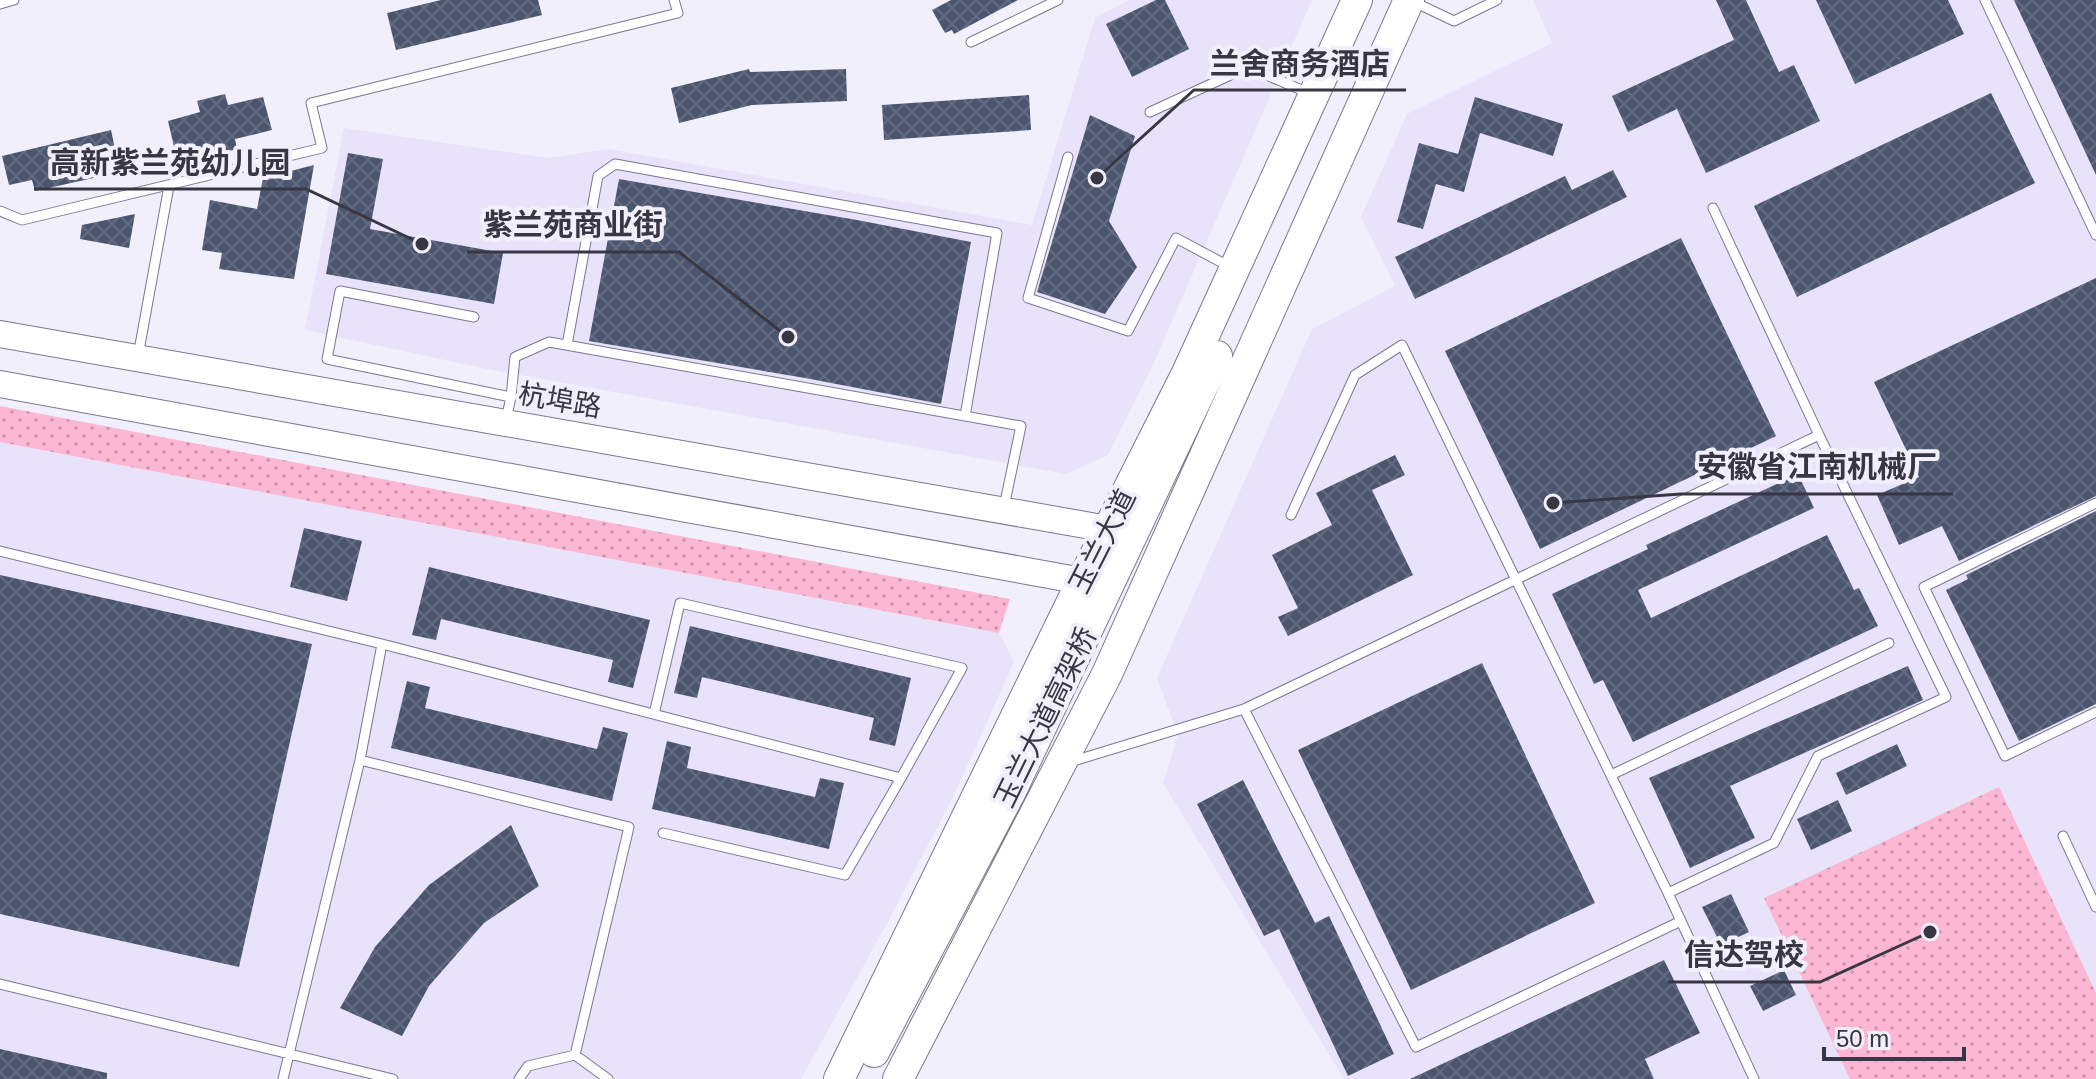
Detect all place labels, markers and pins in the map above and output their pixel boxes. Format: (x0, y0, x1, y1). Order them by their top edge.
callout: 兰舍商务酒店 (1194, 36, 1406, 90)
callout: 高新紫兰苑幼儿园 (34, 135, 306, 189)
callout: 紫兰苑商业街 (467, 198, 679, 252)
callout: 安徽省江南机械厂 (1681, 440, 1953, 494)
callout: 信达驾校 (1668, 928, 1820, 982)

